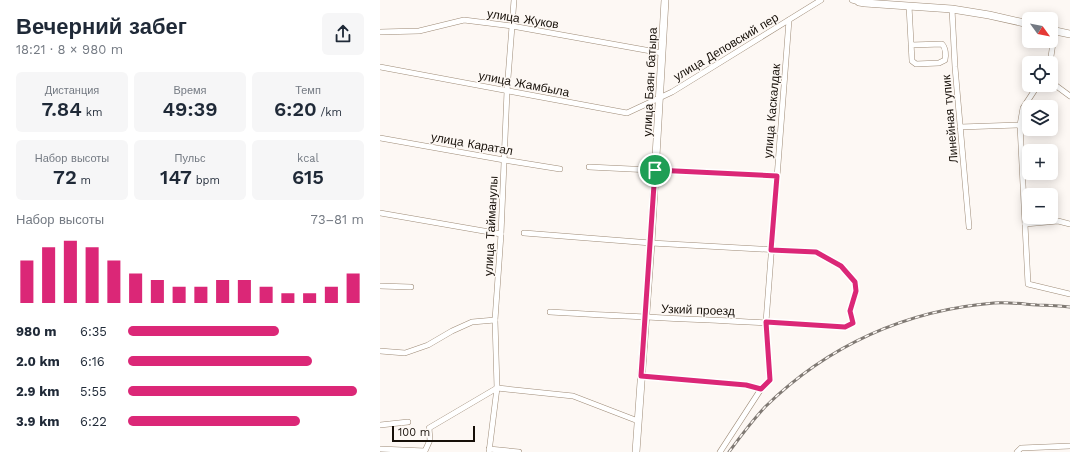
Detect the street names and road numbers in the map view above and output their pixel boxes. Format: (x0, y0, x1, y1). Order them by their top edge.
street label: улица Жуков (486, 6, 560, 32)
street label: улица Деповский пер (671, 10, 781, 84)
street label: улица Баян батыра (640, 27, 660, 137)
street label: улица Каскалдак (761, 62, 783, 159)
street label: улица Жамбыла (477, 68, 571, 100)
street label: Линейная тупик (939, 74, 961, 164)
street label: улица Каратал (430, 130, 514, 158)
street label: улица Тайманулы (481, 176, 501, 276)
street label: Узкий проезд (661, 302, 735, 318)

